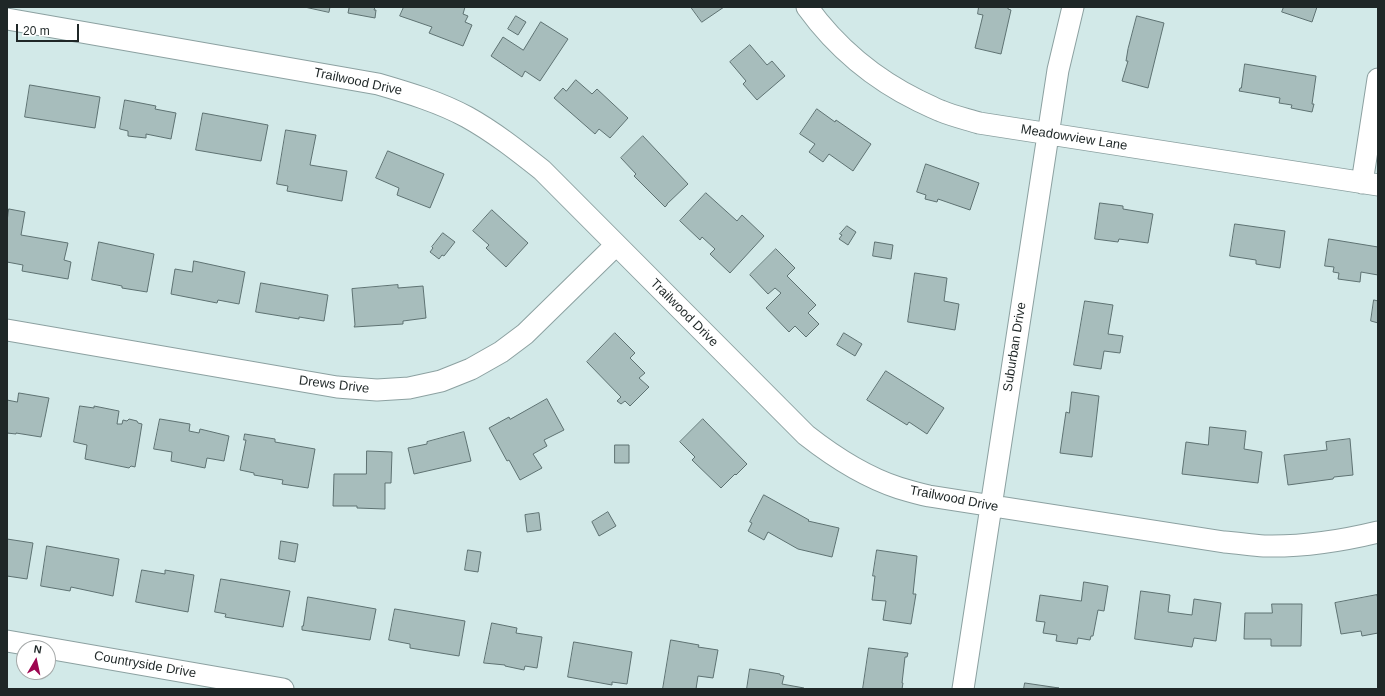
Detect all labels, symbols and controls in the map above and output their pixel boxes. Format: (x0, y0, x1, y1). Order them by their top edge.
scale bar (18, 16, 81, 42)
text: 20 m (23, 24, 50, 38)
street label: Trailwood Drive (312, 65, 404, 99)
street label: Meadowview Lane (1020, 122, 1128, 154)
street label: Trailwood Drive (647, 276, 721, 350)
street label: Suburban Drive (1000, 301, 1030, 393)
street label: Drews Drive (298, 373, 370, 397)
street label: Trailwood Drive (908, 483, 1000, 515)
north arrow (16, 640, 56, 680)
text: N (33, 643, 43, 656)
street label: Countryside Drive (93, 648, 197, 682)

